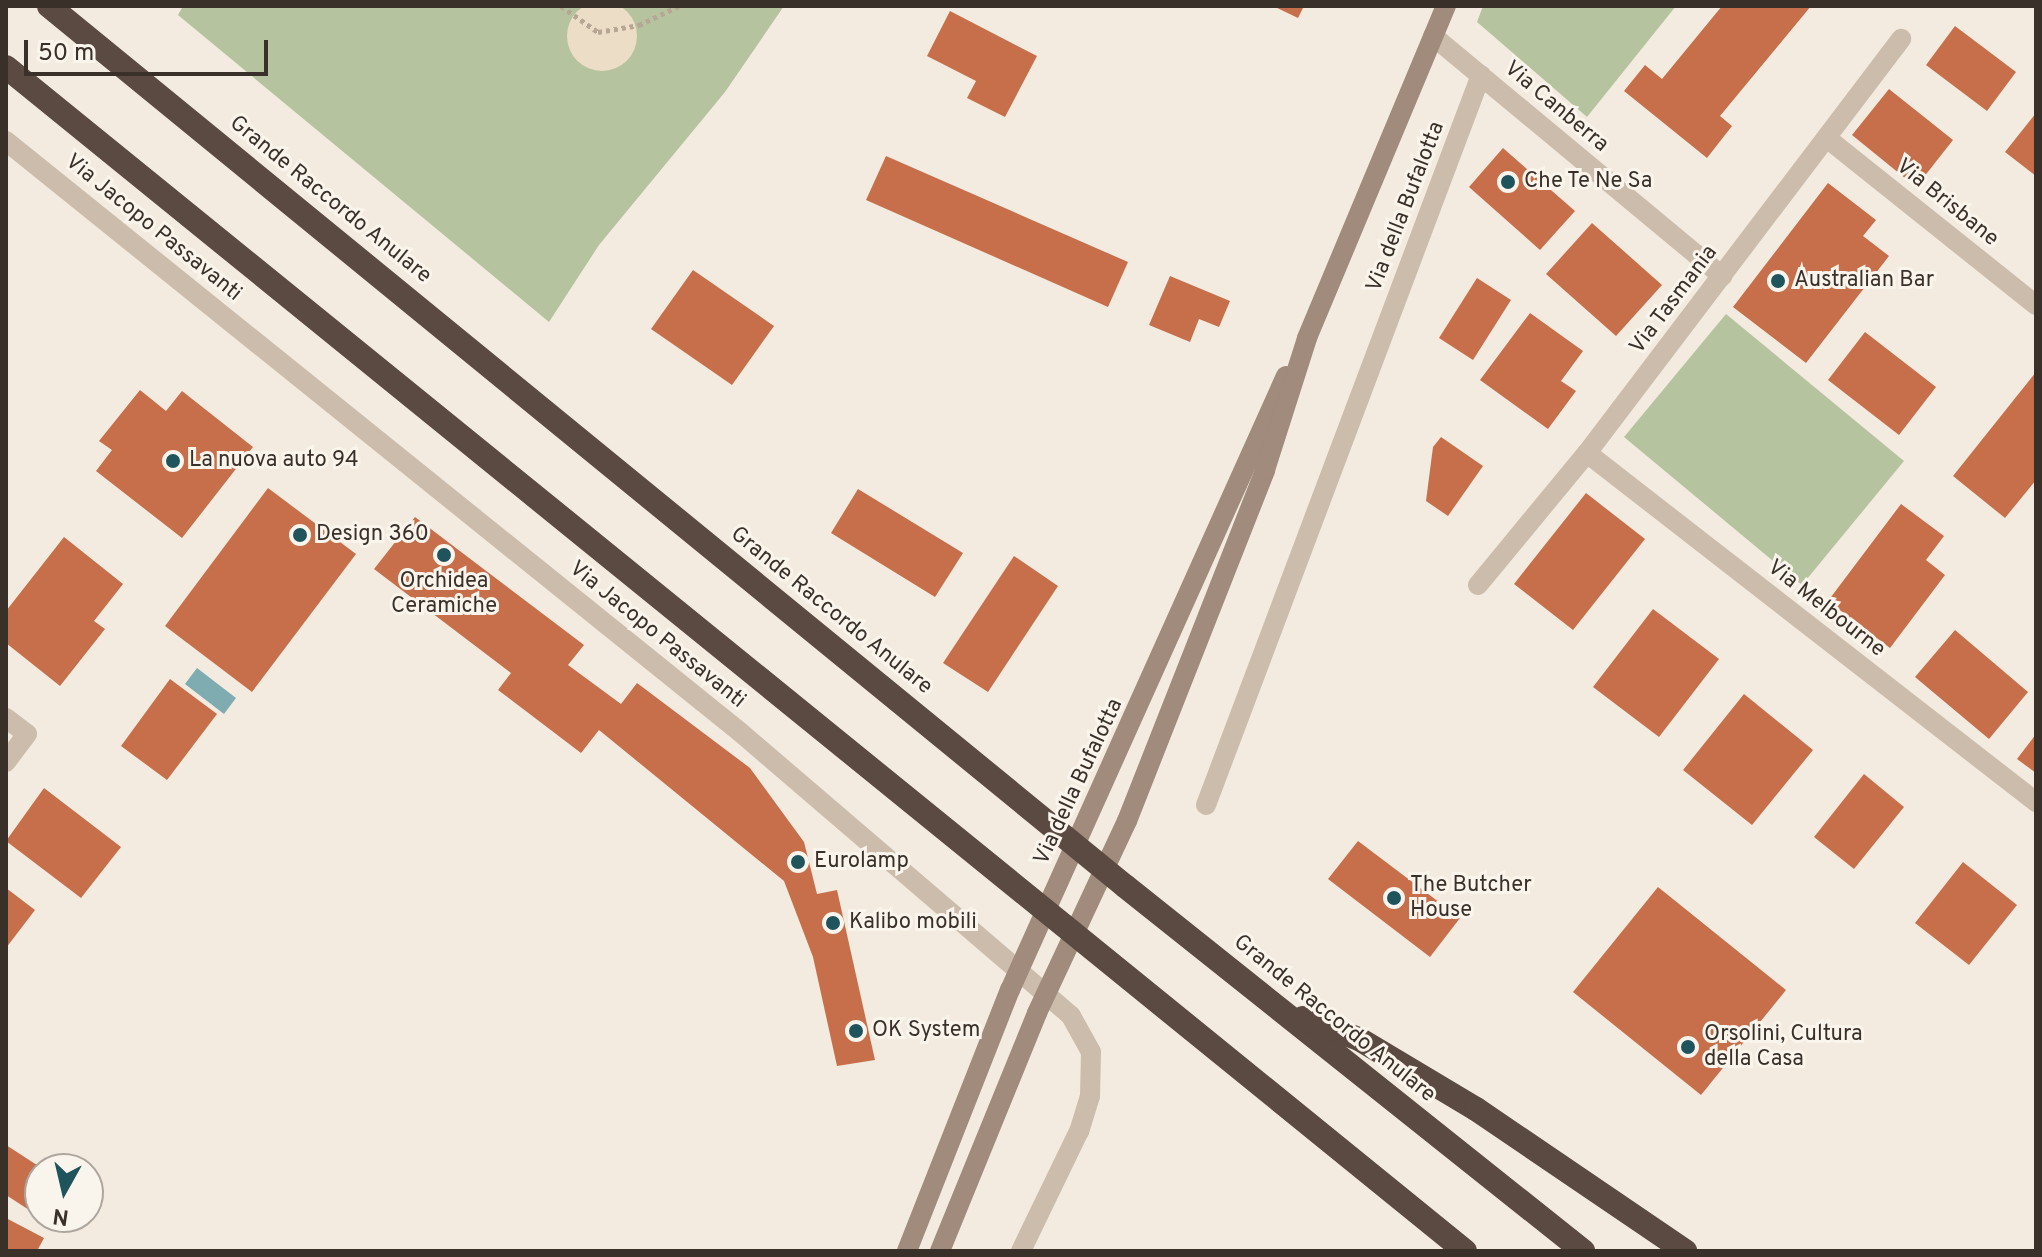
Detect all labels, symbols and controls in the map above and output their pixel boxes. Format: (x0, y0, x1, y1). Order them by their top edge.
scale bar (28, 24, 272, 74)
text: 50 m (38, 39, 94, 69)
street label: Via Canberra (1498, 56, 1614, 158)
street label: Grande Raccordo Anulare (223, 110, 437, 290)
street label: Via della Bufalotta (1361, 118, 1451, 296)
street label: Via Jacopo Passavanti (59, 149, 247, 307)
street label: Via Brisbane (1890, 154, 2004, 252)
place label: Che Te Ne Sa (1524, 169, 1653, 195)
marker: Che Te Ne Sa (1499, 173, 1517, 191)
street label: Via Tasmania (1624, 240, 1724, 360)
place label: Australian Bar (1794, 268, 1934, 294)
marker: Australian Bar (1769, 272, 1787, 290)
place label: La nuova auto 94 (189, 448, 359, 474)
marker: La nuova auto 94 (164, 452, 182, 470)
street label: Grande Raccordo Anulare (724, 521, 938, 701)
place label: Design 360 (316, 522, 429, 548)
marker: Design 360 (291, 526, 309, 544)
marker: Orchidea Ceramiche (435, 546, 453, 564)
street label: Via Melbourne (1762, 555, 1890, 663)
street label: Via Jacopo Passavanti (563, 556, 751, 714)
place label: Orchidea Ceramiche (391, 568, 497, 620)
street label: Via della Bufalotta (1029, 695, 1129, 869)
place label: Eurolamp (814, 849, 909, 875)
marker: Eurolamp (789, 853, 807, 871)
place label: The Butcher House (1410, 872, 1532, 924)
marker: The Butcher House (1385, 889, 1403, 907)
place label: Kalibo mobili (849, 910, 977, 936)
marker: Kalibo mobili (824, 914, 842, 932)
street label: Grande Raccordo Anulare (1227, 929, 1441, 1109)
place label: OK System (872, 1018, 980, 1044)
place label: Orsolini, Cultura della Casa (1704, 1021, 1863, 1072)
marker: OK System (847, 1022, 865, 1040)
marker: Orsolini, Cultura della Casa (1679, 1038, 1697, 1056)
north arrow (24, 1153, 104, 1233)
text: N (51, 1201, 71, 1230)

